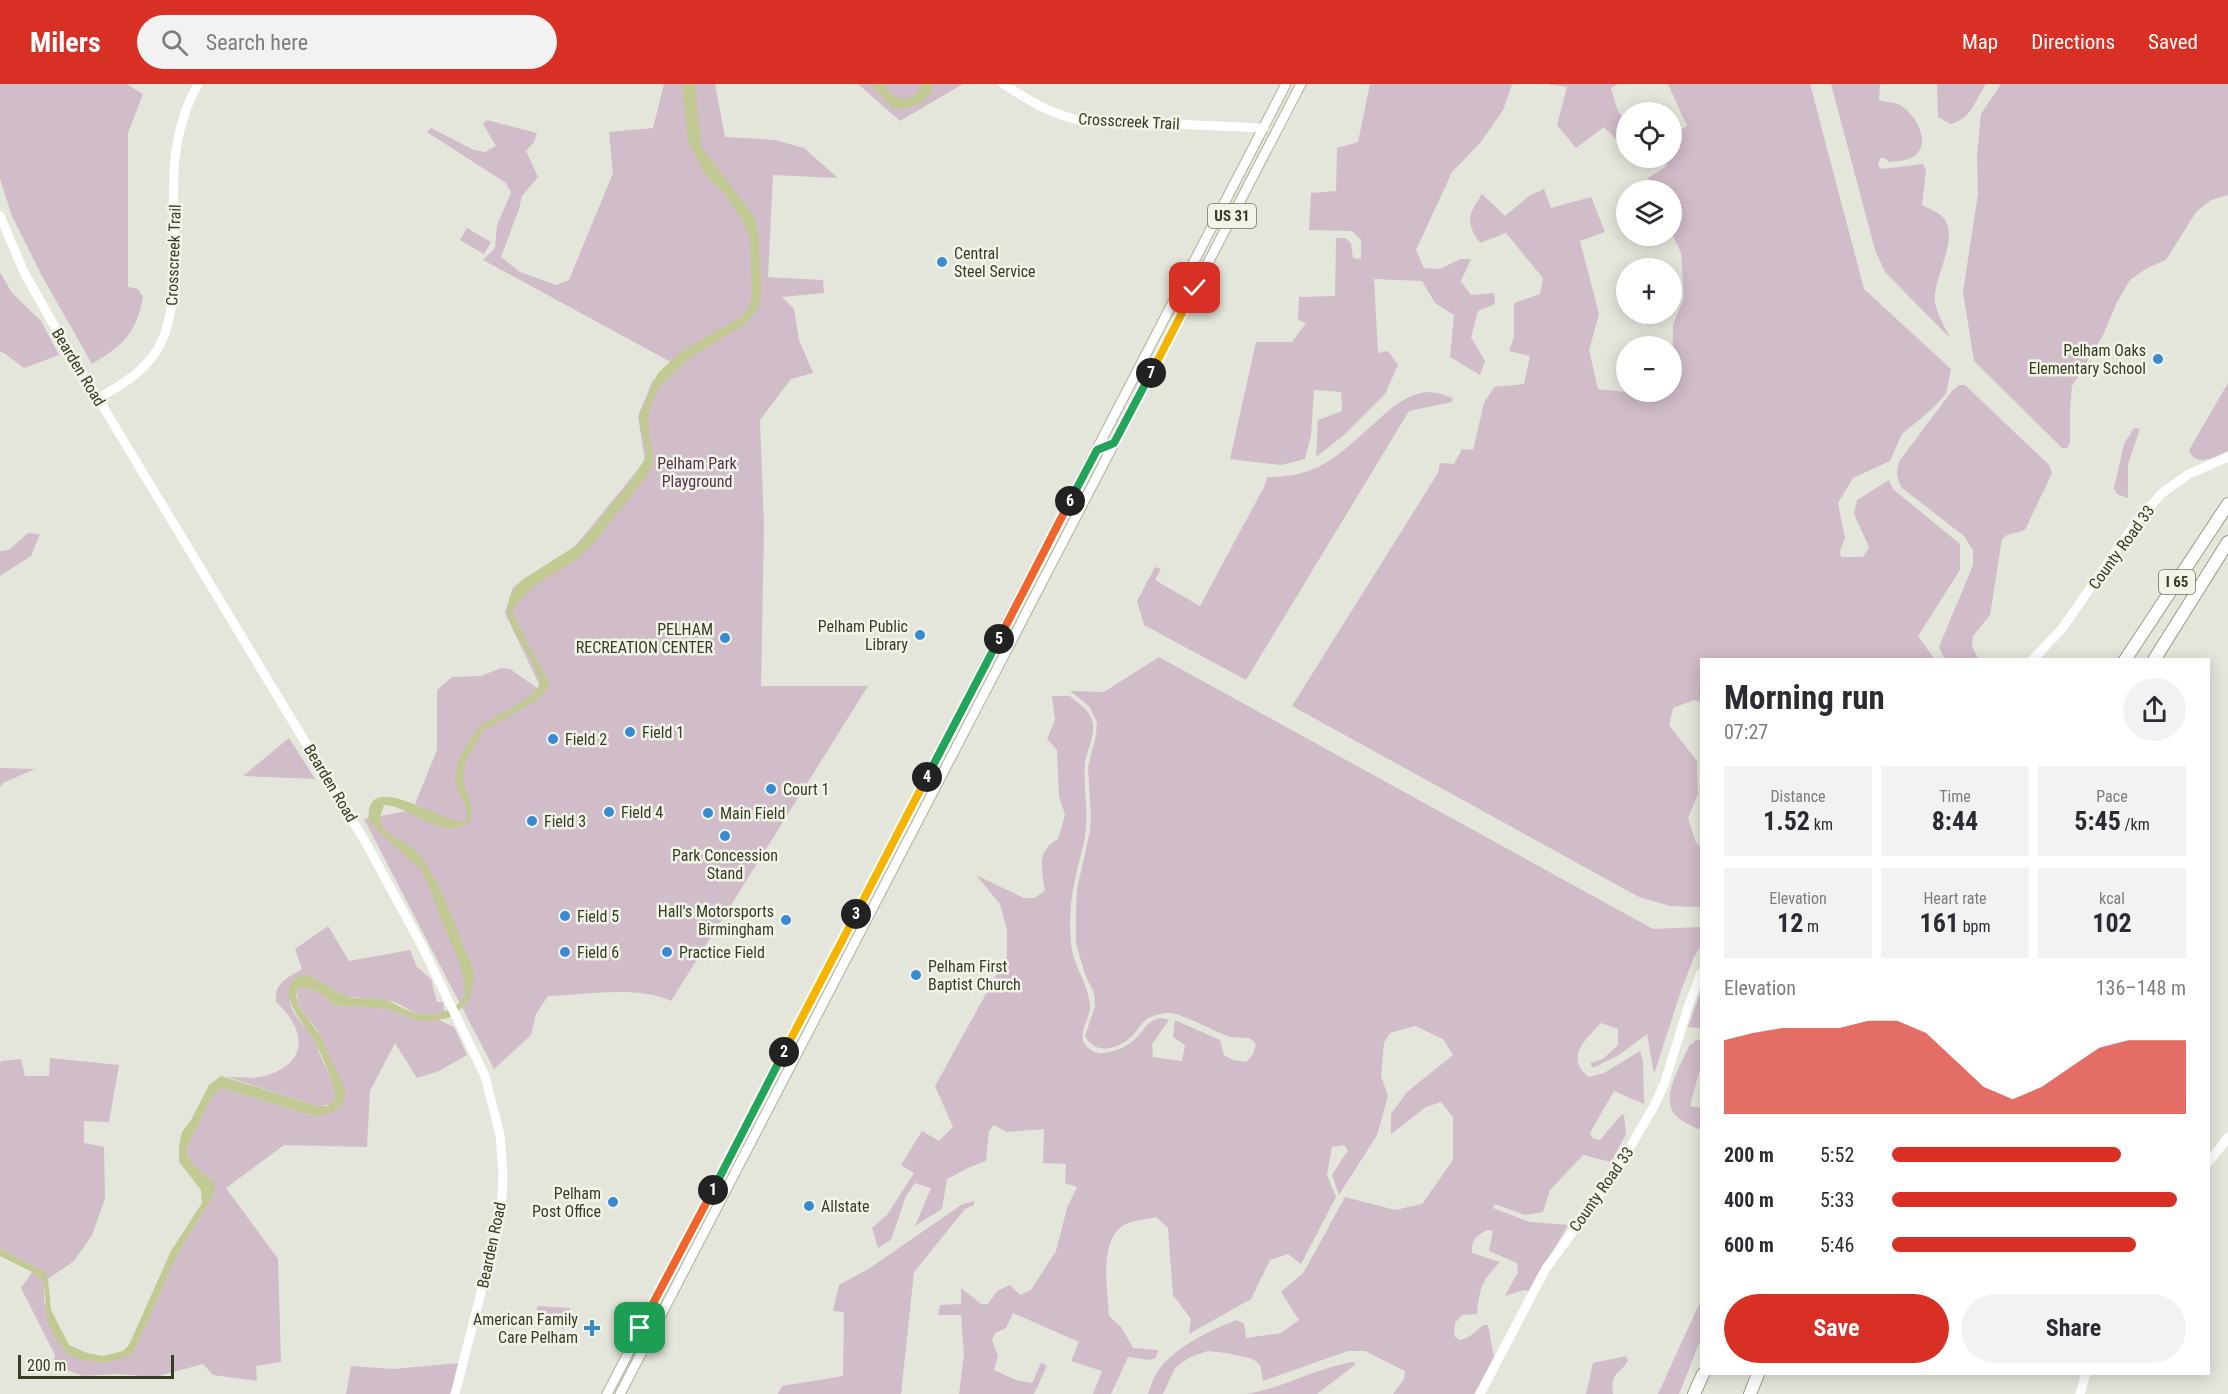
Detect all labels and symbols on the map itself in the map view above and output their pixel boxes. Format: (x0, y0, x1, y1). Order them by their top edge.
street label: Crosscreek Trail (1078, 109, 1180, 134)
street label: Crosscreek Trail (162, 204, 185, 306)
road number: US 31 (1208, 204, 1256, 228)
place label: Central Steel Service (954, 244, 1036, 281)
marker: Central Steel Service (935, 255, 949, 269)
pin (1169, 262, 1220, 313)
street label: Bearden Road (48, 325, 109, 410)
place label: Pelham Oaks Elementary School (2029, 341, 2146, 378)
marker: Pelham Oaks Elementary School (2151, 352, 2165, 366)
pin: 7 (1136, 358, 1166, 388)
park label: Pelham Park Playground (657, 454, 738, 491)
pin: 6 (1055, 486, 1085, 516)
street label: County Road 33 (2085, 502, 2158, 593)
road number: I 65 (2159, 570, 2195, 594)
place label: Pelham Public Library (818, 617, 908, 654)
place label: PELHAM RECREATION CENTER (576, 620, 714, 657)
pin: 5 (984, 624, 1014, 654)
marker: Pelham Public Library (913, 628, 927, 642)
marker: PELHAM RECREATION CENTER (718, 631, 732, 645)
place label: Field 1 (642, 723, 684, 742)
marker: Field 1 (623, 725, 637, 739)
place label: Field 2 (565, 730, 607, 749)
marker: Field 2 (546, 732, 560, 746)
street label: Bearden Road (300, 741, 361, 826)
pin: 4 (912, 762, 942, 792)
place label: Court 1 (783, 780, 829, 799)
marker: Court 1 (764, 782, 778, 796)
place label: Field 4 (621, 803, 663, 822)
place label: Main Field (720, 804, 785, 823)
marker: Field 4 (602, 805, 616, 819)
marker: Main Field (701, 806, 715, 820)
place label: Field 3 (544, 812, 586, 831)
marker: Field 3 (525, 814, 539, 828)
marker: Park Concession Stand (718, 829, 732, 843)
place label: Park Concession Stand (672, 846, 778, 883)
pin: 3 (841, 899, 871, 929)
place label: Hall's Motorsports Birmingham (658, 902, 774, 939)
place label: Field 5 (577, 907, 619, 926)
marker: Field 5 (558, 909, 572, 923)
marker: Hall's Motorsports Birmingham (779, 913, 793, 927)
place label: Field 6 (577, 943, 619, 962)
place label: Practice Field (679, 943, 765, 962)
marker: Field 6 (558, 945, 572, 959)
marker: Practice Field (660, 945, 674, 959)
place label: Pelham First Baptist Church (928, 957, 1021, 994)
marker: Pelham First Baptist Church (909, 968, 923, 982)
pin: 2 (769, 1037, 799, 1067)
street label: County Road 33 (1565, 1143, 1638, 1235)
pin: 1 (698, 1175, 728, 1205)
place label: Pelham Post Office (532, 1184, 601, 1221)
marker: Pelham Post Office (606, 1195, 620, 1209)
place label: Allstate (821, 1197, 870, 1216)
marker: Allstate (802, 1199, 816, 1213)
street label: Bearden Road (473, 1200, 510, 1290)
pin (614, 1302, 665, 1353)
place label: American Family Care Pelham (473, 1310, 578, 1347)
marker: American Family Care Pelham (583, 1319, 601, 1337)
scale bar (18, 1352, 174, 1380)

